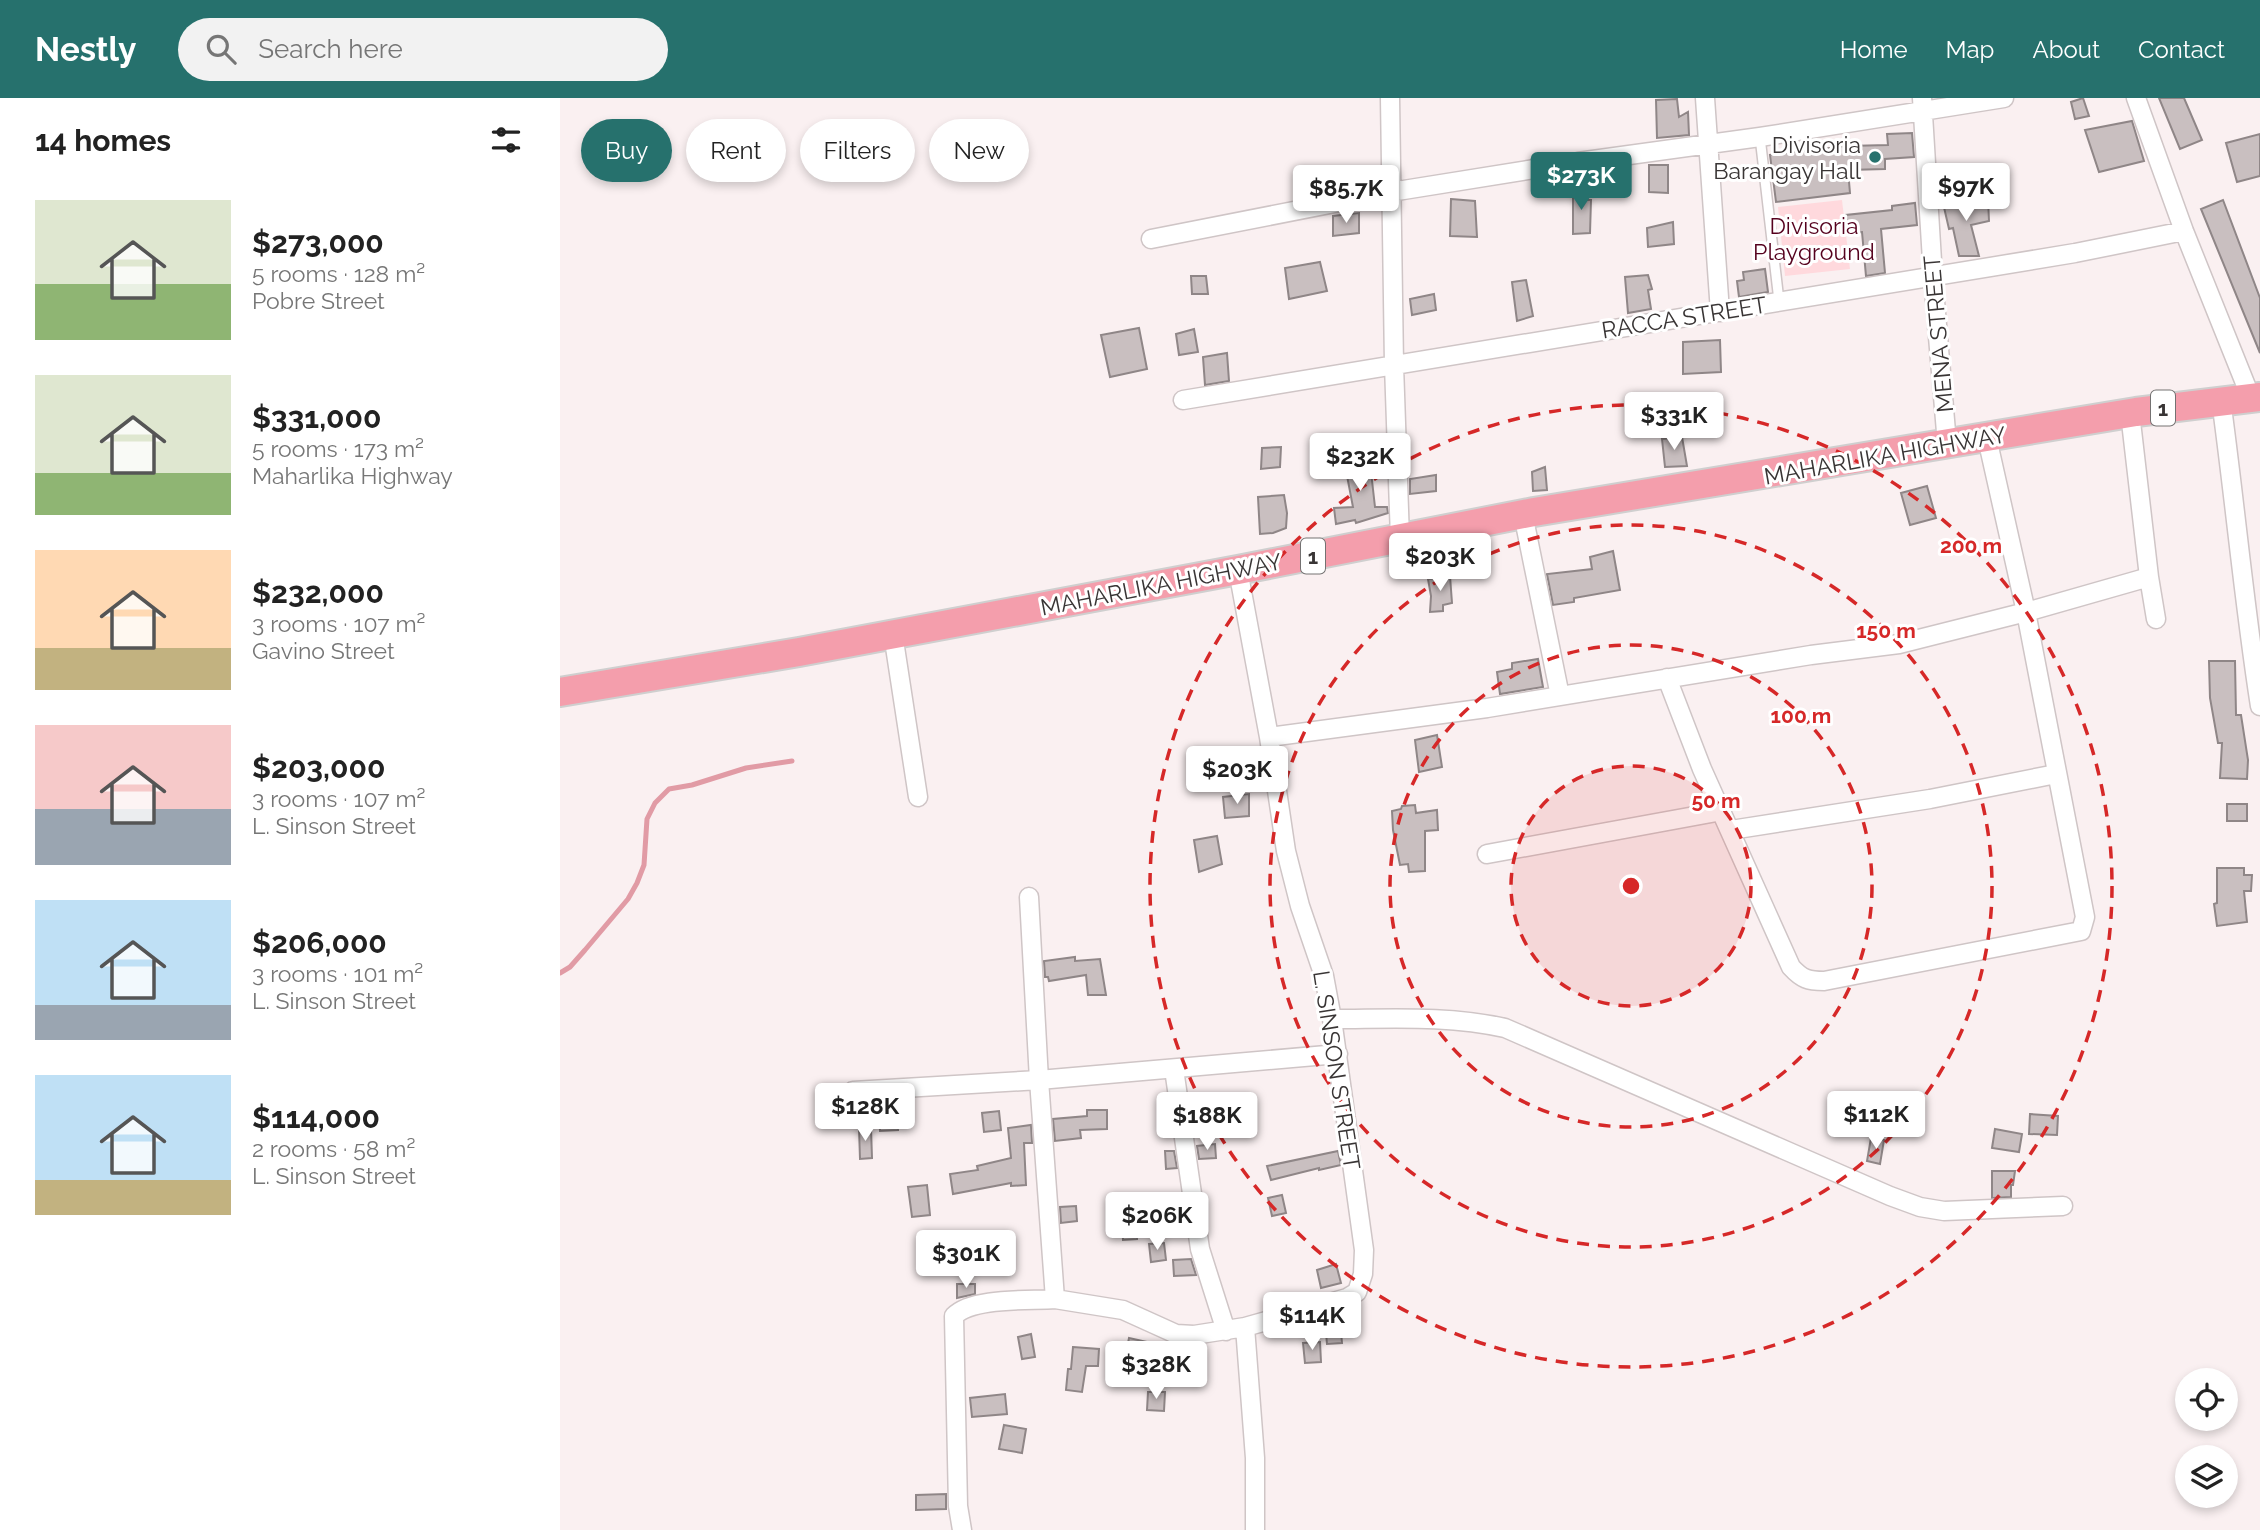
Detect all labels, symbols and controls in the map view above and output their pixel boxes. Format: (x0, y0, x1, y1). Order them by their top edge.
search box (178, 18, 668, 81)
text: Nestly (35, 30, 136, 69)
icon: search (202, 30, 240, 68)
text: Search here (258, 34, 403, 64)
text: Home (1840, 35, 1908, 64)
text: Map (1946, 35, 1994, 64)
text: About (2032, 35, 2100, 64)
text: Contact (2138, 35, 2225, 64)
chip: Buy (581, 119, 672, 182)
chip: Rent (686, 119, 786, 182)
chip: Filters (800, 119, 915, 182)
chip: New (929, 119, 1029, 182)
icon: filters (487, 121, 525, 159)
text: 14 homes (35, 123, 171, 158)
place label: Divisoria Barangay Hall (1713, 131, 1862, 184)
marker: Divisoria Barangay Hall (1867, 149, 1883, 165)
pin: $273K (1532, 152, 1630, 212)
text: $273K (1547, 161, 1615, 188)
pin: $97K (1925, 164, 2007, 223)
pin: $85.7K (1289, 166, 1403, 225)
text: $97K (1938, 172, 1994, 199)
text: $85.7K (1309, 174, 1383, 201)
park label: Divisoria Playground (1753, 212, 1875, 265)
text: $273,000 (252, 225, 384, 260)
icon: home (91, 228, 175, 312)
street label: MENA STREET (1918, 254, 1958, 414)
text: 5 rooms · 128 m² (252, 260, 425, 287)
text: Pobre Street (252, 287, 385, 314)
street label: RACCA STREET (1600, 291, 1768, 343)
road number: 1 (2151, 390, 2175, 426)
pin: $331K (1625, 392, 1723, 452)
text: $331,000 (252, 400, 381, 435)
text: $331K (1641, 401, 1707, 428)
icon: home (91, 403, 175, 487)
street label: MAHARLIKA HIGHWAY (1762, 420, 2008, 490)
pin: $232K (1311, 434, 1409, 493)
text: 5 rooms · 173 m² (252, 435, 424, 462)
text: $232K (1326, 442, 1394, 469)
text: Maharlika Highway (252, 462, 453, 489)
pin: $203K (1391, 533, 1489, 593)
text: 200 m (1940, 533, 2002, 558)
road number: 1 (1301, 538, 1325, 574)
text: $203K (1405, 542, 1475, 569)
street label: MAHARLIKA HIGHWAY (1038, 547, 1284, 621)
text: $232,000 (252, 575, 384, 610)
icon: home (91, 578, 175, 662)
text: 3 rooms · 107 m² (252, 610, 426, 637)
text: 150 m (1856, 618, 1916, 643)
text: Gavino Street (252, 637, 395, 664)
text: 100 m (1771, 703, 1831, 728)
pin: $203K (1188, 746, 1286, 806)
text: $203,000 (252, 750, 385, 785)
icon: home (91, 753, 175, 837)
text: $203K (1202, 755, 1272, 782)
text: 3 rooms · 107 m² (252, 785, 426, 812)
text: 50 m (1691, 788, 1741, 813)
text: L. Sinson Street (252, 812, 416, 839)
centre of rings (1619, 874, 1643, 898)
text: $206,000 (252, 925, 387, 960)
icon: home (91, 928, 175, 1012)
text: 3 rooms · 101 m² (252, 960, 423, 987)
street label: L. SINSON STREET (1308, 969, 1366, 1171)
text: L. Sinson Street (252, 987, 416, 1014)
pin: $128K (816, 1084, 914, 1143)
pin: $112K (1827, 1091, 1925, 1151)
text: $128K (831, 1092, 899, 1119)
pin: $188K (1158, 1093, 1256, 1152)
text: $114,000 (252, 1100, 380, 1135)
text: $112K (1843, 1100, 1909, 1127)
text: $188K (1172, 1101, 1242, 1128)
icon: home (91, 1103, 175, 1187)
text: 2 rooms · 58 m² (252, 1135, 415, 1162)
text: L. Sinson Street (252, 1162, 416, 1189)
pin: $206K (1108, 1192, 1206, 1252)
text: $206K (1121, 1201, 1193, 1228)
pin: $301K (917, 1230, 1015, 1290)
text: $301K (932, 1239, 1000, 1266)
pin: $114K (1263, 1292, 1361, 1352)
text: $114K (1279, 1301, 1345, 1328)
pin: $328K (1107, 1342, 1205, 1401)
text: $328K (1121, 1350, 1191, 1377)
map controls (2175, 1368, 2238, 1508)
button: locate (2175, 1368, 2238, 1431)
button: layers (2175, 1445, 2238, 1508)

